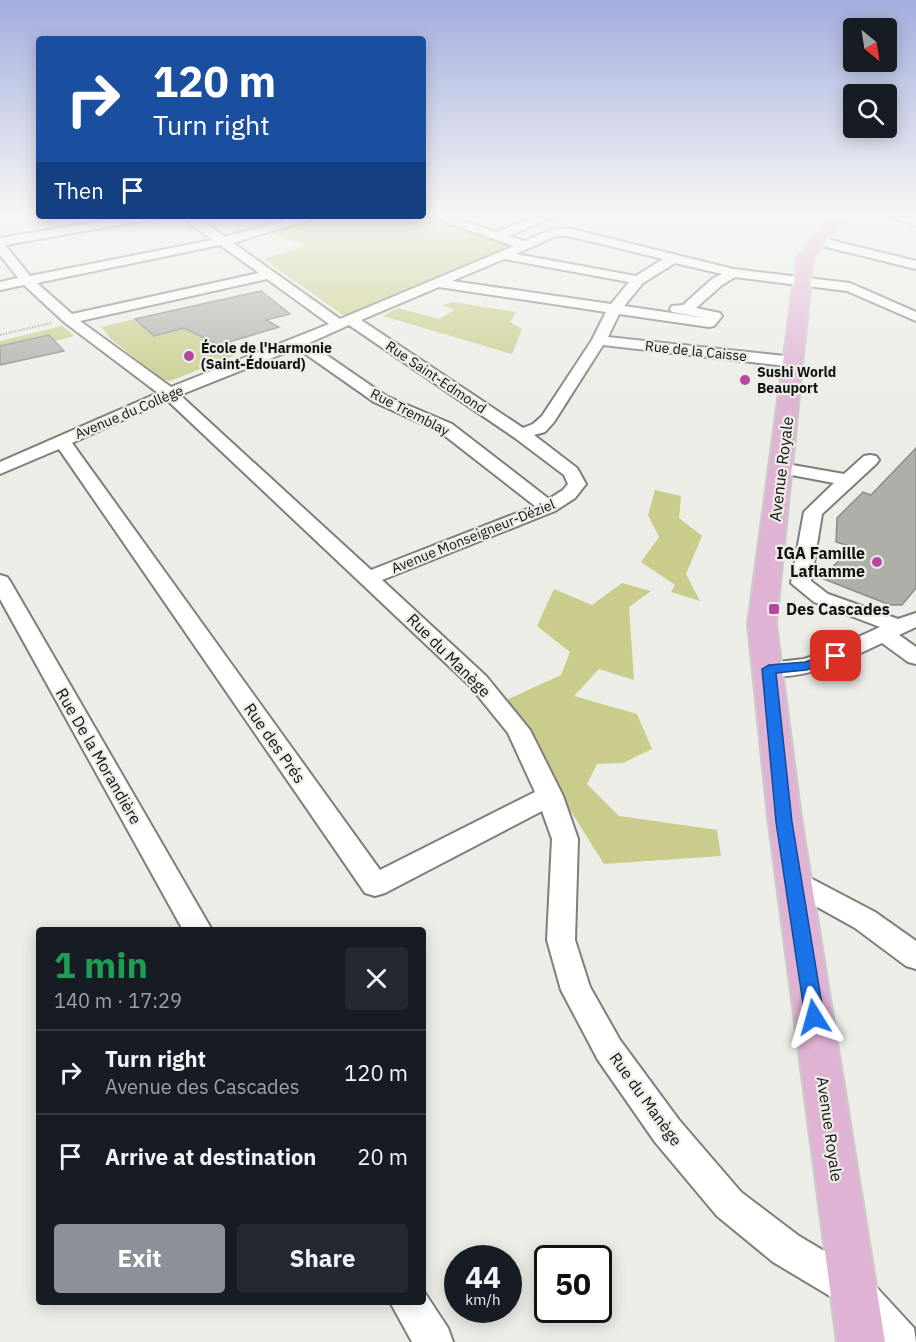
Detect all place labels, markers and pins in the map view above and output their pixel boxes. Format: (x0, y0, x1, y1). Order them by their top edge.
place label: École de l'Harmonie (Saint-Édouard) (201, 338, 332, 373)
marker: École de l'Harmonie (Saint-Édouard) (182, 349, 196, 363)
place label: Sushi World Beauport (757, 363, 836, 397)
marker: Sushi World Beauport (738, 373, 752, 387)
place label: IGA Famille Laflamme (777, 543, 865, 581)
marker: IGA Famille Laflamme (870, 555, 884, 569)
place label: Des Cascades (786, 599, 890, 619)
marker: Des Cascades (767, 602, 781, 616)
pin (810, 630, 861, 681)

